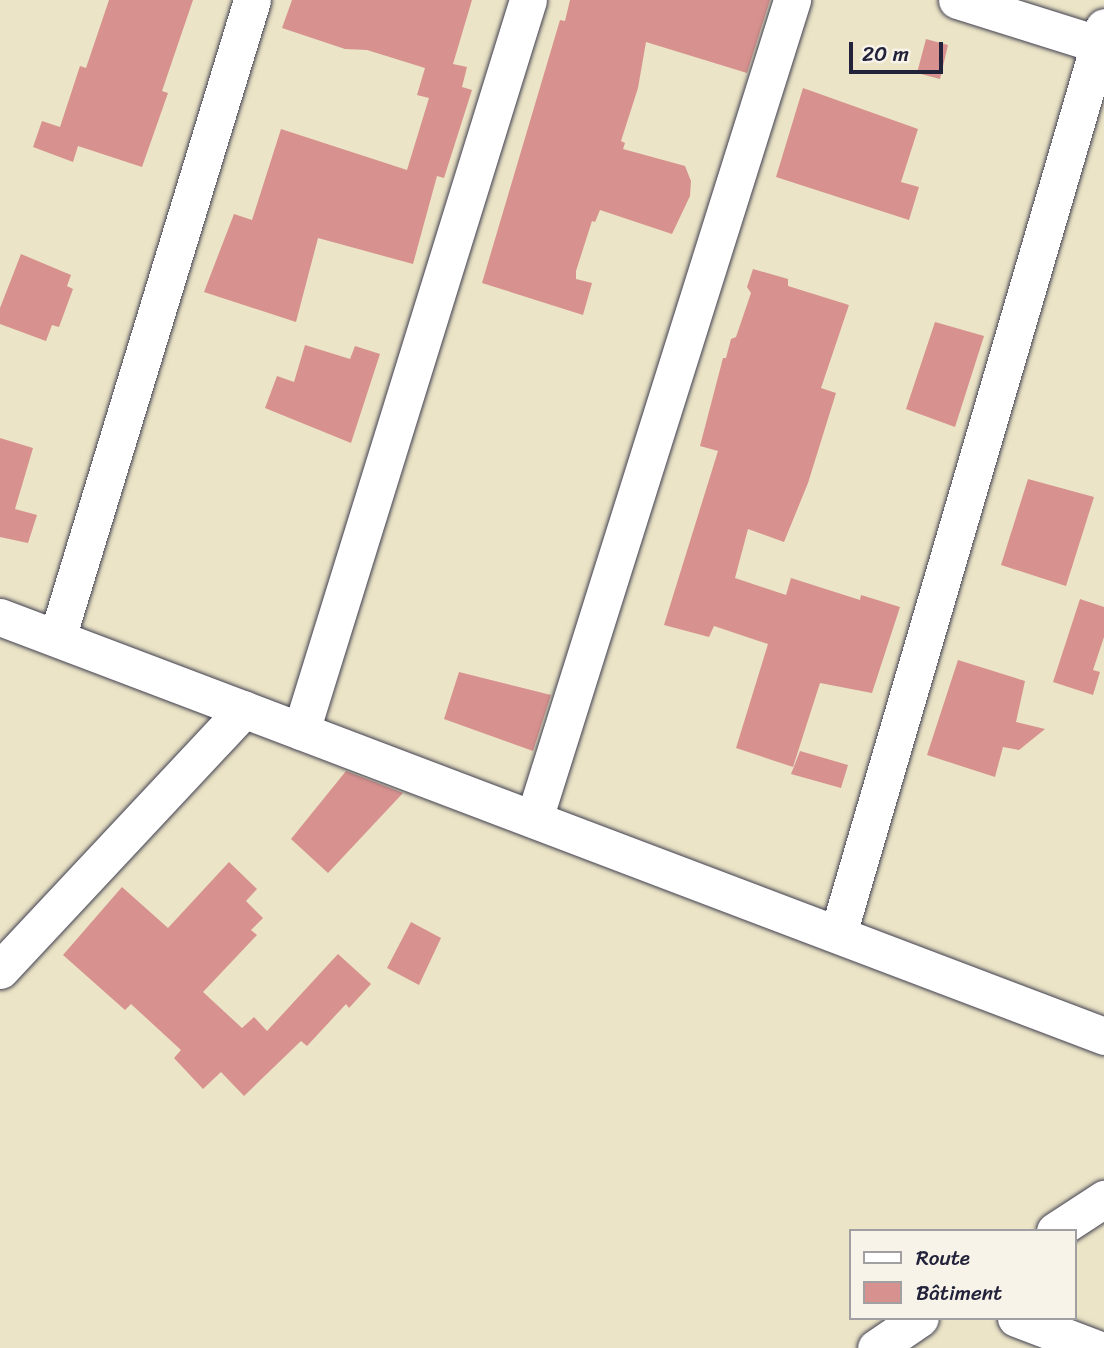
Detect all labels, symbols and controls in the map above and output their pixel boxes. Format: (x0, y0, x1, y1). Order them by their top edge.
scale bar (852, 28, 946, 72)
text: 20 m (862, 35, 909, 73)
legend (848, 1229, 1076, 1320)
text: Route (916, 1239, 970, 1277)
text: Bâtiment (916, 1274, 1002, 1312)

